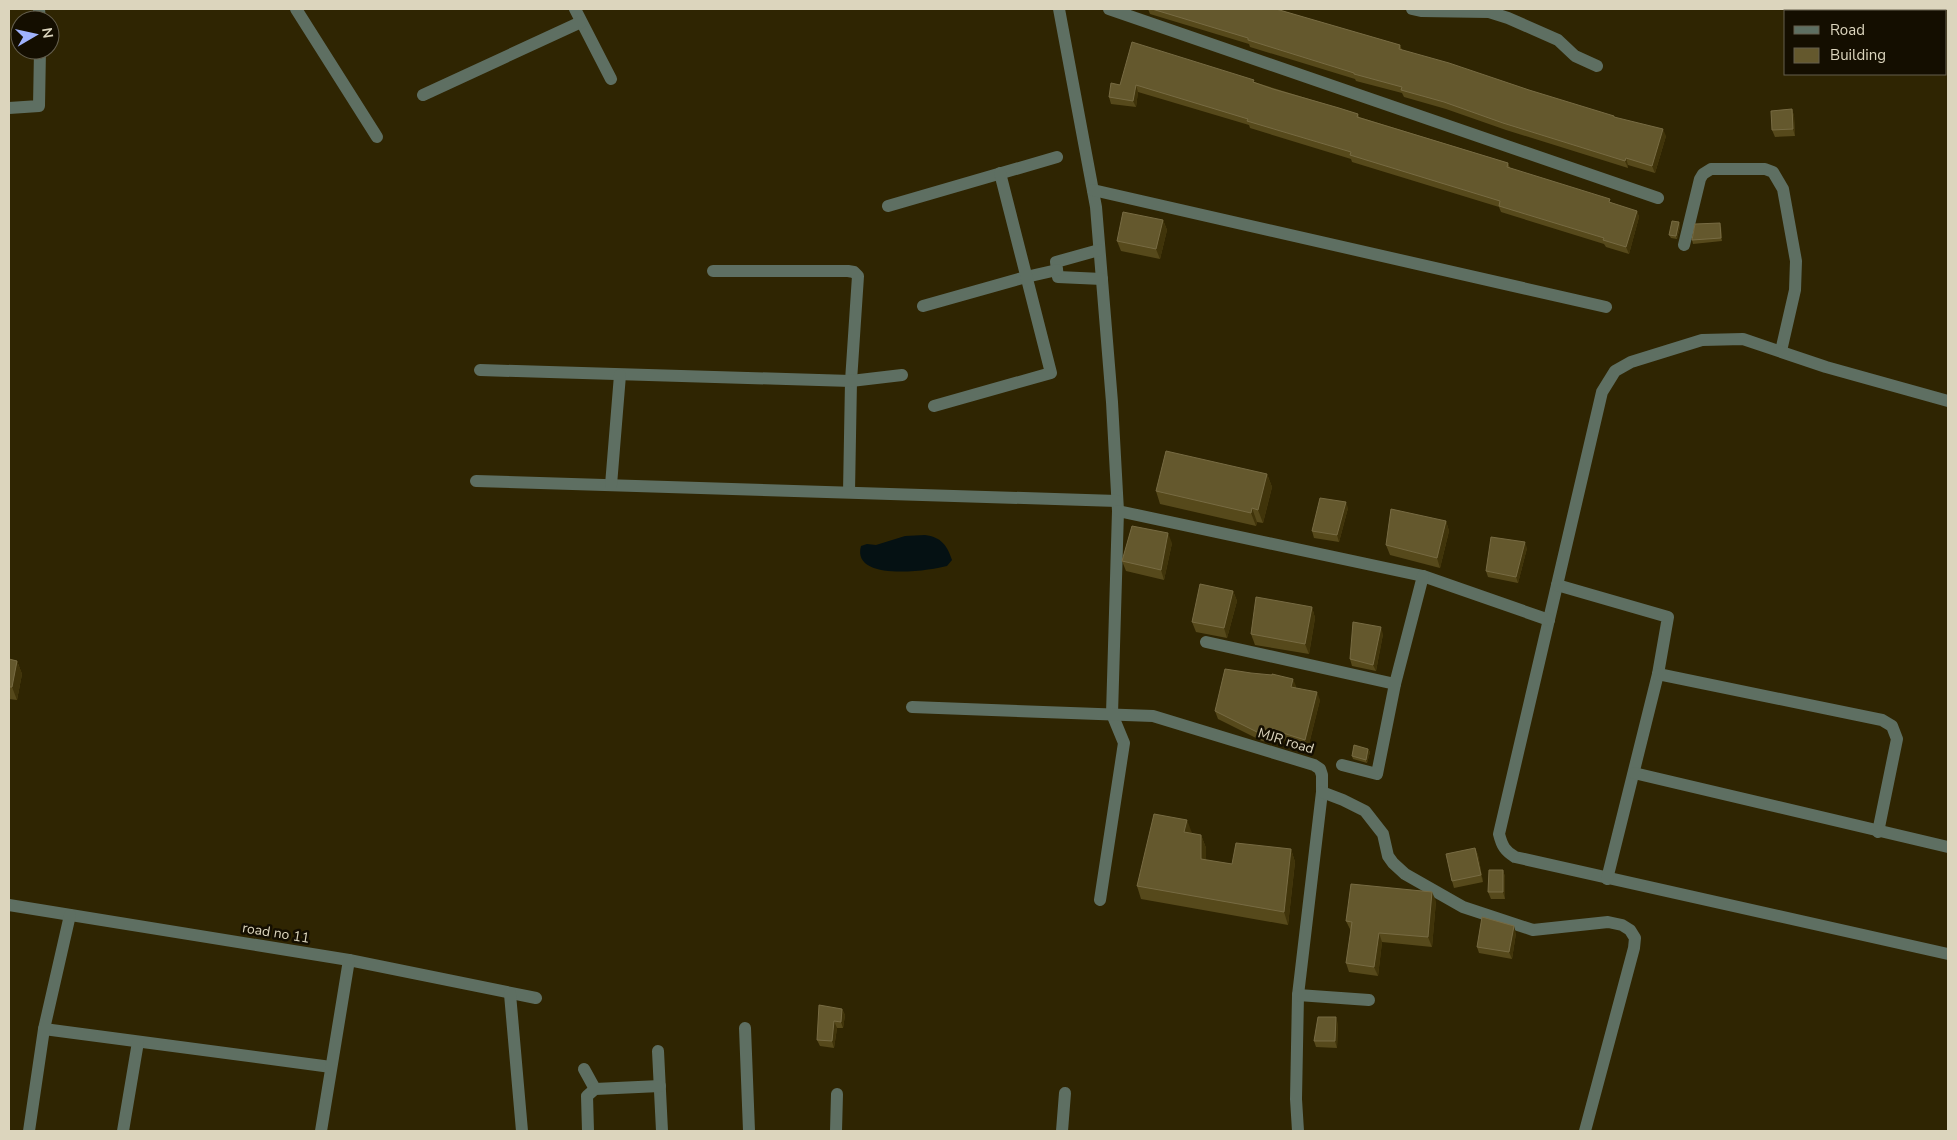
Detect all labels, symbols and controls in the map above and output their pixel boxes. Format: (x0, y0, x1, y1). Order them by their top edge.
north arrow (10, 10, 60, 60)
legend (1784, 10, 1947, 75)
text: Road (1830, 20, 1865, 40)
text: N (37, 26, 58, 40)
text: Building (1830, 45, 1886, 65)
street label: MJR road (1256, 723, 1316, 759)
street label: road no 11 (241, 918, 311, 948)

